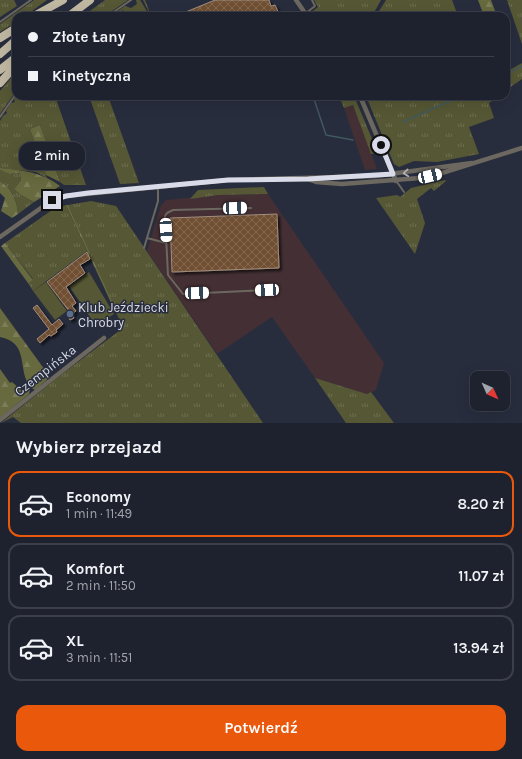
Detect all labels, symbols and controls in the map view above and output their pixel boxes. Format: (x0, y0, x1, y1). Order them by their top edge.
text: Złote Łany (52, 28, 125, 46)
text: Kinetyczna (52, 67, 131, 85)
route start (372, 136, 390, 154)
callout: 2 min (19, 142, 85, 170)
text: 2 min (34, 148, 70, 163)
car (417, 167, 443, 185)
one-way arrow (403, 168, 409, 177)
route end (43, 191, 61, 209)
car (223, 202, 247, 214)
car (159, 218, 173, 242)
car (255, 283, 279, 297)
car (185, 287, 209, 299)
place label: Klub Jeździecki Chrobry (78, 300, 169, 330)
marker: Klub Jeździecki Chrobry (65, 309, 75, 319)
street label: Czempińska (12, 342, 79, 399)
north arrow (470, 371, 510, 411)
map controls (470, 371, 510, 411)
text: Wybierz przejazd (16, 436, 162, 458)
icon: car (18, 486, 54, 522)
text: Economy (66, 488, 131, 506)
text: 8.20 zł (458, 495, 504, 513)
text: 1 min · 11:49 (66, 506, 132, 521)
icon: car (18, 558, 54, 594)
text: Komfort (66, 560, 124, 578)
text: 11.07 zł (458, 567, 504, 585)
text: 2 min · 11:50 (66, 578, 136, 593)
icon: car (18, 630, 54, 666)
text: XL (66, 632, 84, 650)
text: 13.94 zł (453, 639, 504, 657)
text: 3 min · 11:51 (66, 650, 132, 665)
button: Potwierdź (16, 705, 506, 751)

